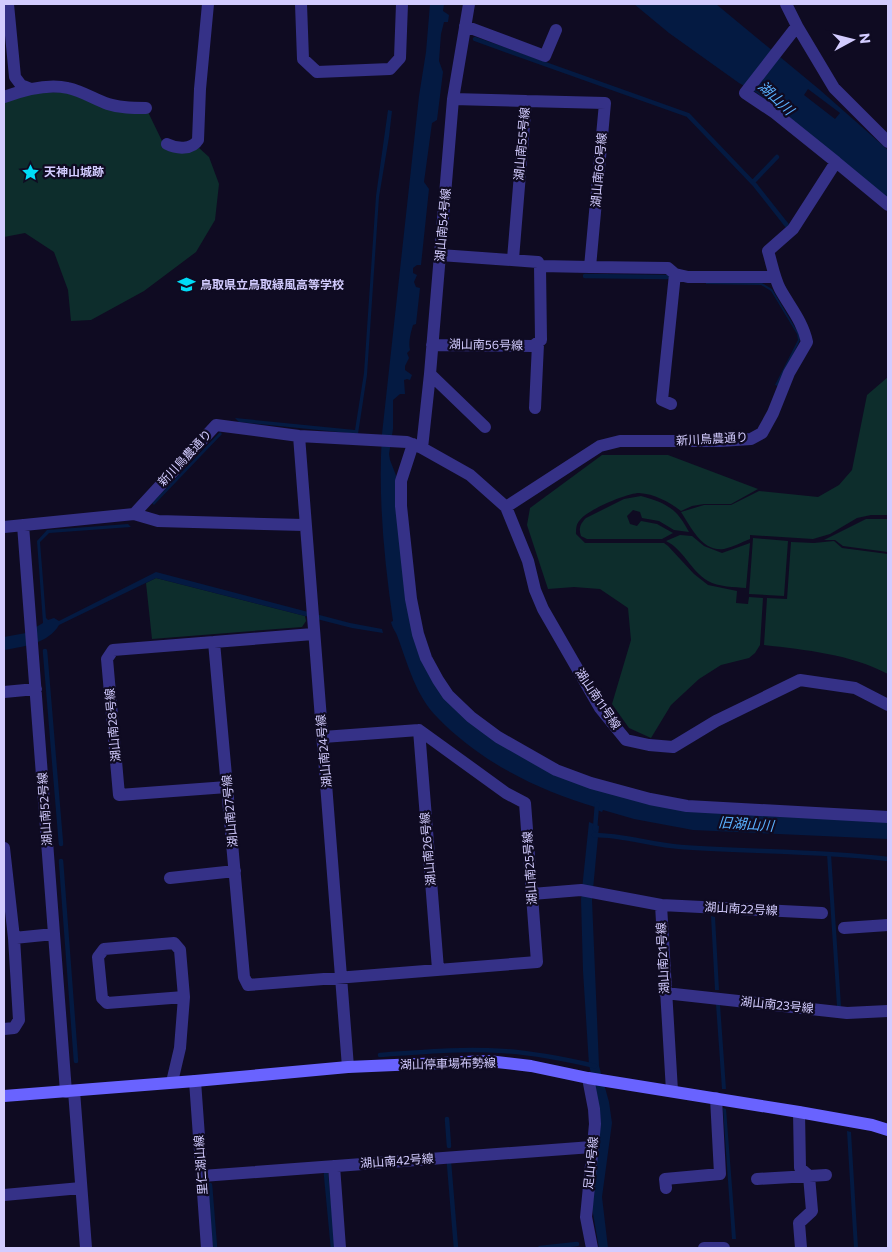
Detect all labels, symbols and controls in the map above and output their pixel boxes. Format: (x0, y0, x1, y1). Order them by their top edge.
north arrow (827, 15, 877, 65)
text: N (856, 32, 874, 45)
water label: 湖山川 (755, 77, 799, 120)
street label: 湖山南55号線 (511, 107, 531, 181)
street label: 湖山南60号線 (588, 132, 608, 208)
place icon: 天神山城跡 (20, 162, 40, 182)
place label: 天神山城跡 (44, 164, 104, 178)
street label: 湖山南54号線 (432, 187, 452, 262)
school or university icon: 鳥取県立鳥取緑風高等学校 (176, 275, 196, 295)
place label: 鳥取県立鳥取緑風高等学校 (200, 277, 344, 291)
street label: 湖山南56号線 (449, 336, 523, 352)
street label: 新川鳥農通り (155, 426, 214, 488)
street label: 新川鳥農通り (676, 429, 748, 447)
street label: 湖山南11号線 (573, 665, 624, 731)
street label: 湖山南28号線 (102, 688, 122, 763)
street label: 湖山南24号線 (313, 714, 333, 788)
street label: 湖山南52号線 (34, 772, 54, 846)
street label: 湖山南27号線 (219, 774, 239, 848)
street label: 湖山南26号線 (417, 812, 437, 887)
water label: 旧湖山川 (718, 813, 777, 834)
street label: 湖山南25号線 (519, 831, 539, 905)
street label: 湖山南22号線 (704, 899, 778, 917)
street label: 湖山南21号線 (653, 922, 671, 994)
street label: 湖山南23号線 (740, 993, 814, 1015)
street label: 湖山停車場布勢線 (400, 1055, 496, 1071)
street label: 里仁湖山線 (191, 1135, 209, 1195)
street label: 足山1号線 (580, 1136, 600, 1190)
street label: 湖山南42号線 (360, 1150, 434, 1170)

